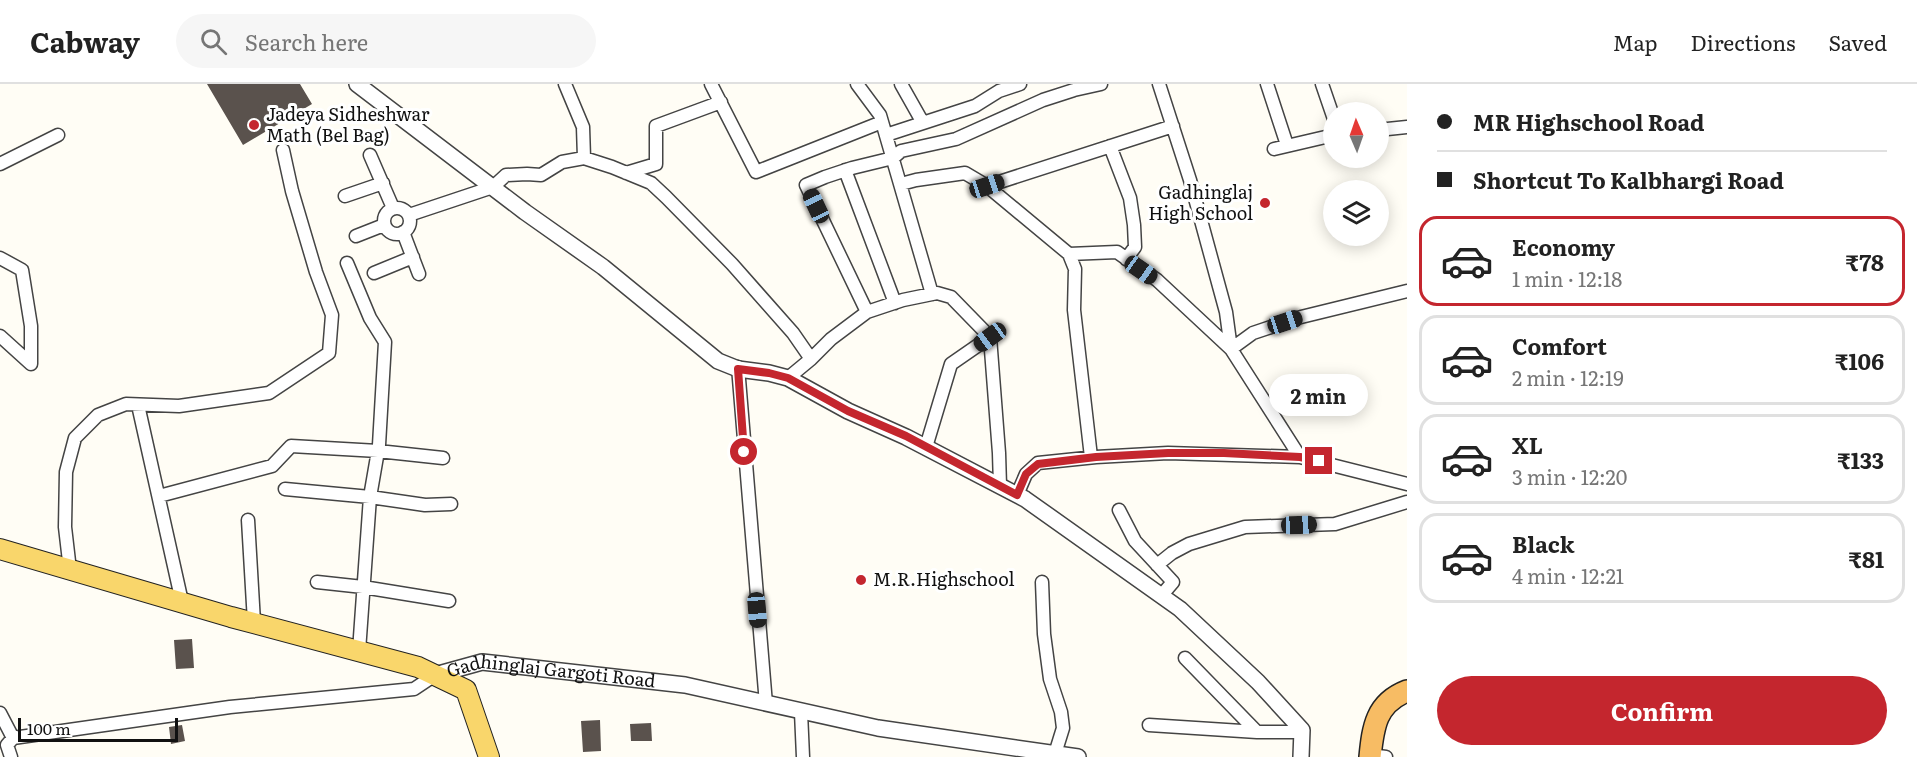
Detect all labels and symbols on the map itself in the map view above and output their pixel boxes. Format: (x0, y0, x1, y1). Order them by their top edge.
place label: Jadeya Sidheshwar Math (Bel Bag) (266, 100, 430, 148)
north arrow (1323, 102, 1389, 168)
marker: Jadeya Sidheshwar Math (Bel Bag) (247, 118, 261, 132)
car (967, 172, 1007, 200)
place label: Gadhinglaj High School (1148, 178, 1253, 226)
car (800, 186, 832, 226)
marker: Gadhinglaj High School (1258, 196, 1272, 210)
car (1121, 252, 1161, 288)
car (1265, 308, 1305, 336)
car (970, 319, 1010, 355)
callout: 2 min (1270, 374, 1368, 416)
route start (730, 438, 757, 465)
route end (1305, 447, 1332, 474)
car (1281, 515, 1317, 535)
place label: M.R.Highschool (873, 565, 1014, 592)
marker: M.R.Highschool (854, 573, 868, 587)
car (746, 591, 768, 629)
street label: Gadhinglaj Gargoti Road (443, 647, 657, 694)
scale bar (18, 715, 178, 742)

